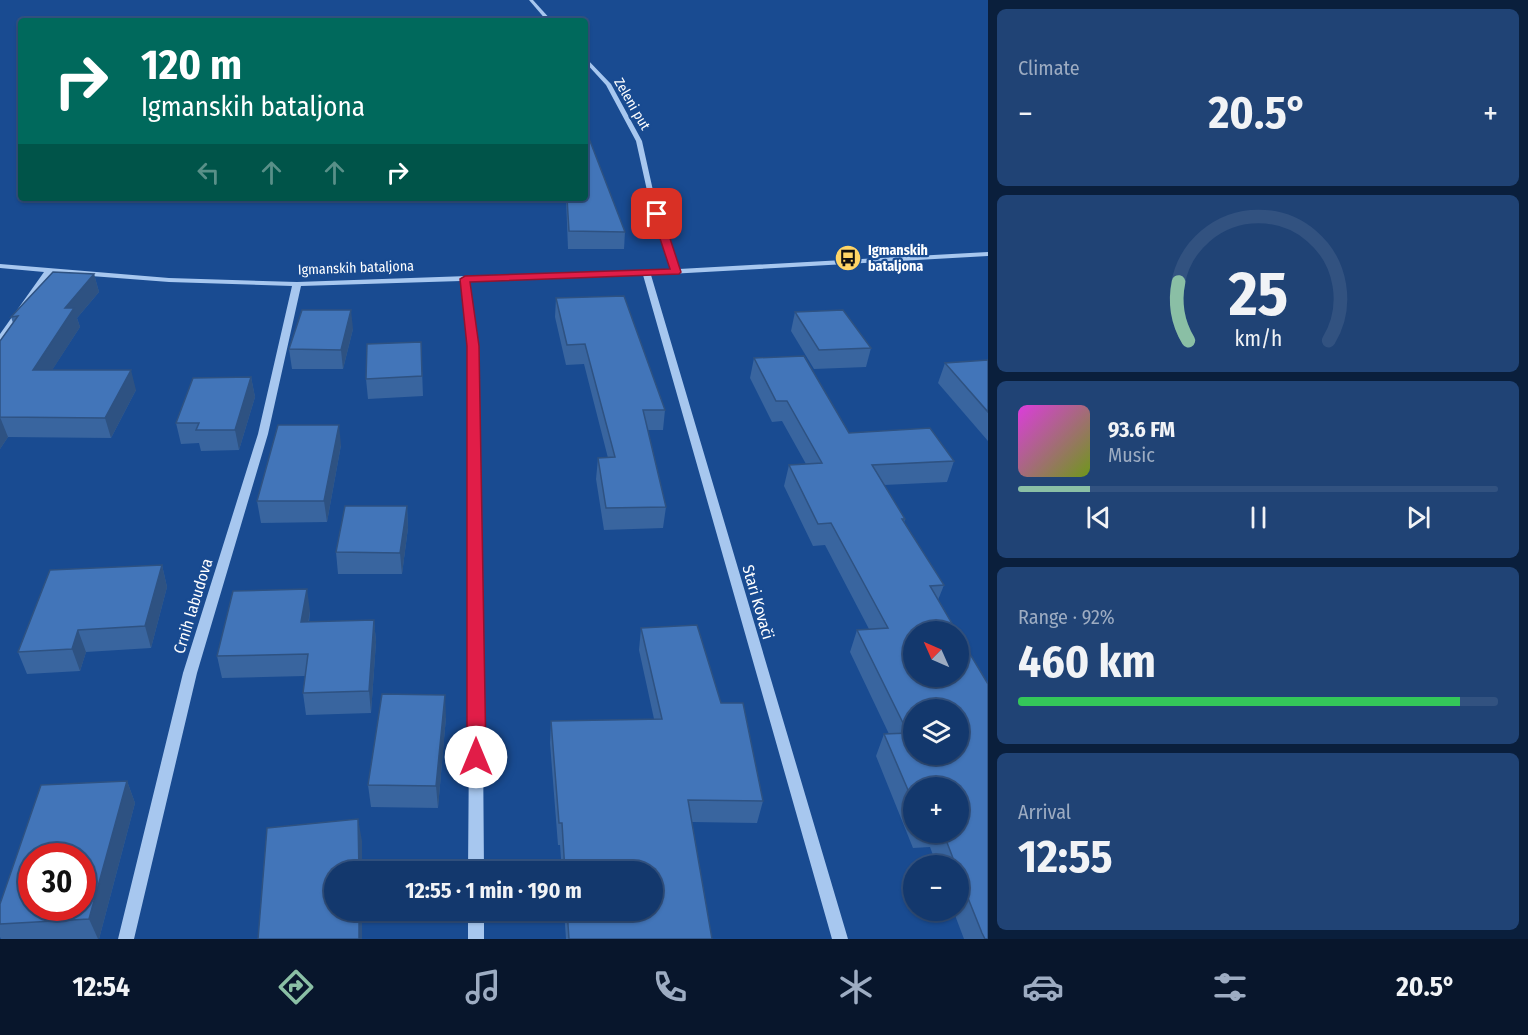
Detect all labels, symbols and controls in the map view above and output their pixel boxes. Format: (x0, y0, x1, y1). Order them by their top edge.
text: 120 m (141, 40, 242, 90)
icon: right (42, 42, 120, 120)
text: Climate (1018, 56, 1080, 80)
street label: Zeleni put (610, 75, 654, 133)
text: 20.5° (1208, 86, 1307, 140)
text: Igmanskih bataljona (141, 91, 365, 123)
text: − (1018, 94, 1033, 134)
text: + (1483, 94, 1498, 134)
icon: left (192, 156, 225, 189)
icon: ahead (255, 156, 288, 189)
icon: ahead (318, 156, 351, 189)
icon: right (381, 156, 414, 189)
pin (631, 188, 682, 239)
icon: arrive (640, 197, 673, 230)
place label: Igmanskih bataljona (868, 242, 928, 275)
bus stop icon: Igmanskih bataljona (833, 243, 863, 273)
street label: Igmanskih bataljona (298, 257, 414, 279)
text: 25 (1227, 257, 1288, 332)
text: km/h (1234, 326, 1282, 352)
text: 93.6 FM (1108, 416, 1175, 443)
text: Music (1108, 443, 1155, 467)
icon: previous (1082, 501, 1115, 534)
icon: pause (1242, 501, 1275, 534)
icon: next (1402, 501, 1435, 534)
street label: Crnih labudova (169, 556, 217, 656)
street label: Stari Kovači (738, 563, 778, 641)
text: Range · 92% (1018, 605, 1115, 629)
north arrow (903, 621, 969, 687)
map controls (903, 621, 969, 921)
text: 460 km (1018, 635, 1156, 689)
button: layers (903, 699, 969, 765)
position arrow (444, 725, 508, 789)
button: + (903, 777, 969, 843)
text: Arrival (1018, 800, 1071, 824)
text: 12:55 (1018, 830, 1113, 884)
speed limit sign: 30 (18, 843, 96, 921)
button: − (903, 855, 969, 921)
text: 12:55 · 1 min · 190 m (405, 877, 582, 904)
icon: directions (275, 966, 317, 1008)
icon: music (462, 966, 504, 1008)
icon: phone (649, 966, 691, 1008)
icon: climate (835, 966, 877, 1008)
icon: car (1022, 966, 1064, 1008)
icon: filters (1209, 966, 1251, 1008)
text: 12:54 (72, 971, 130, 1003)
text: 20.5° (1396, 971, 1455, 1003)

